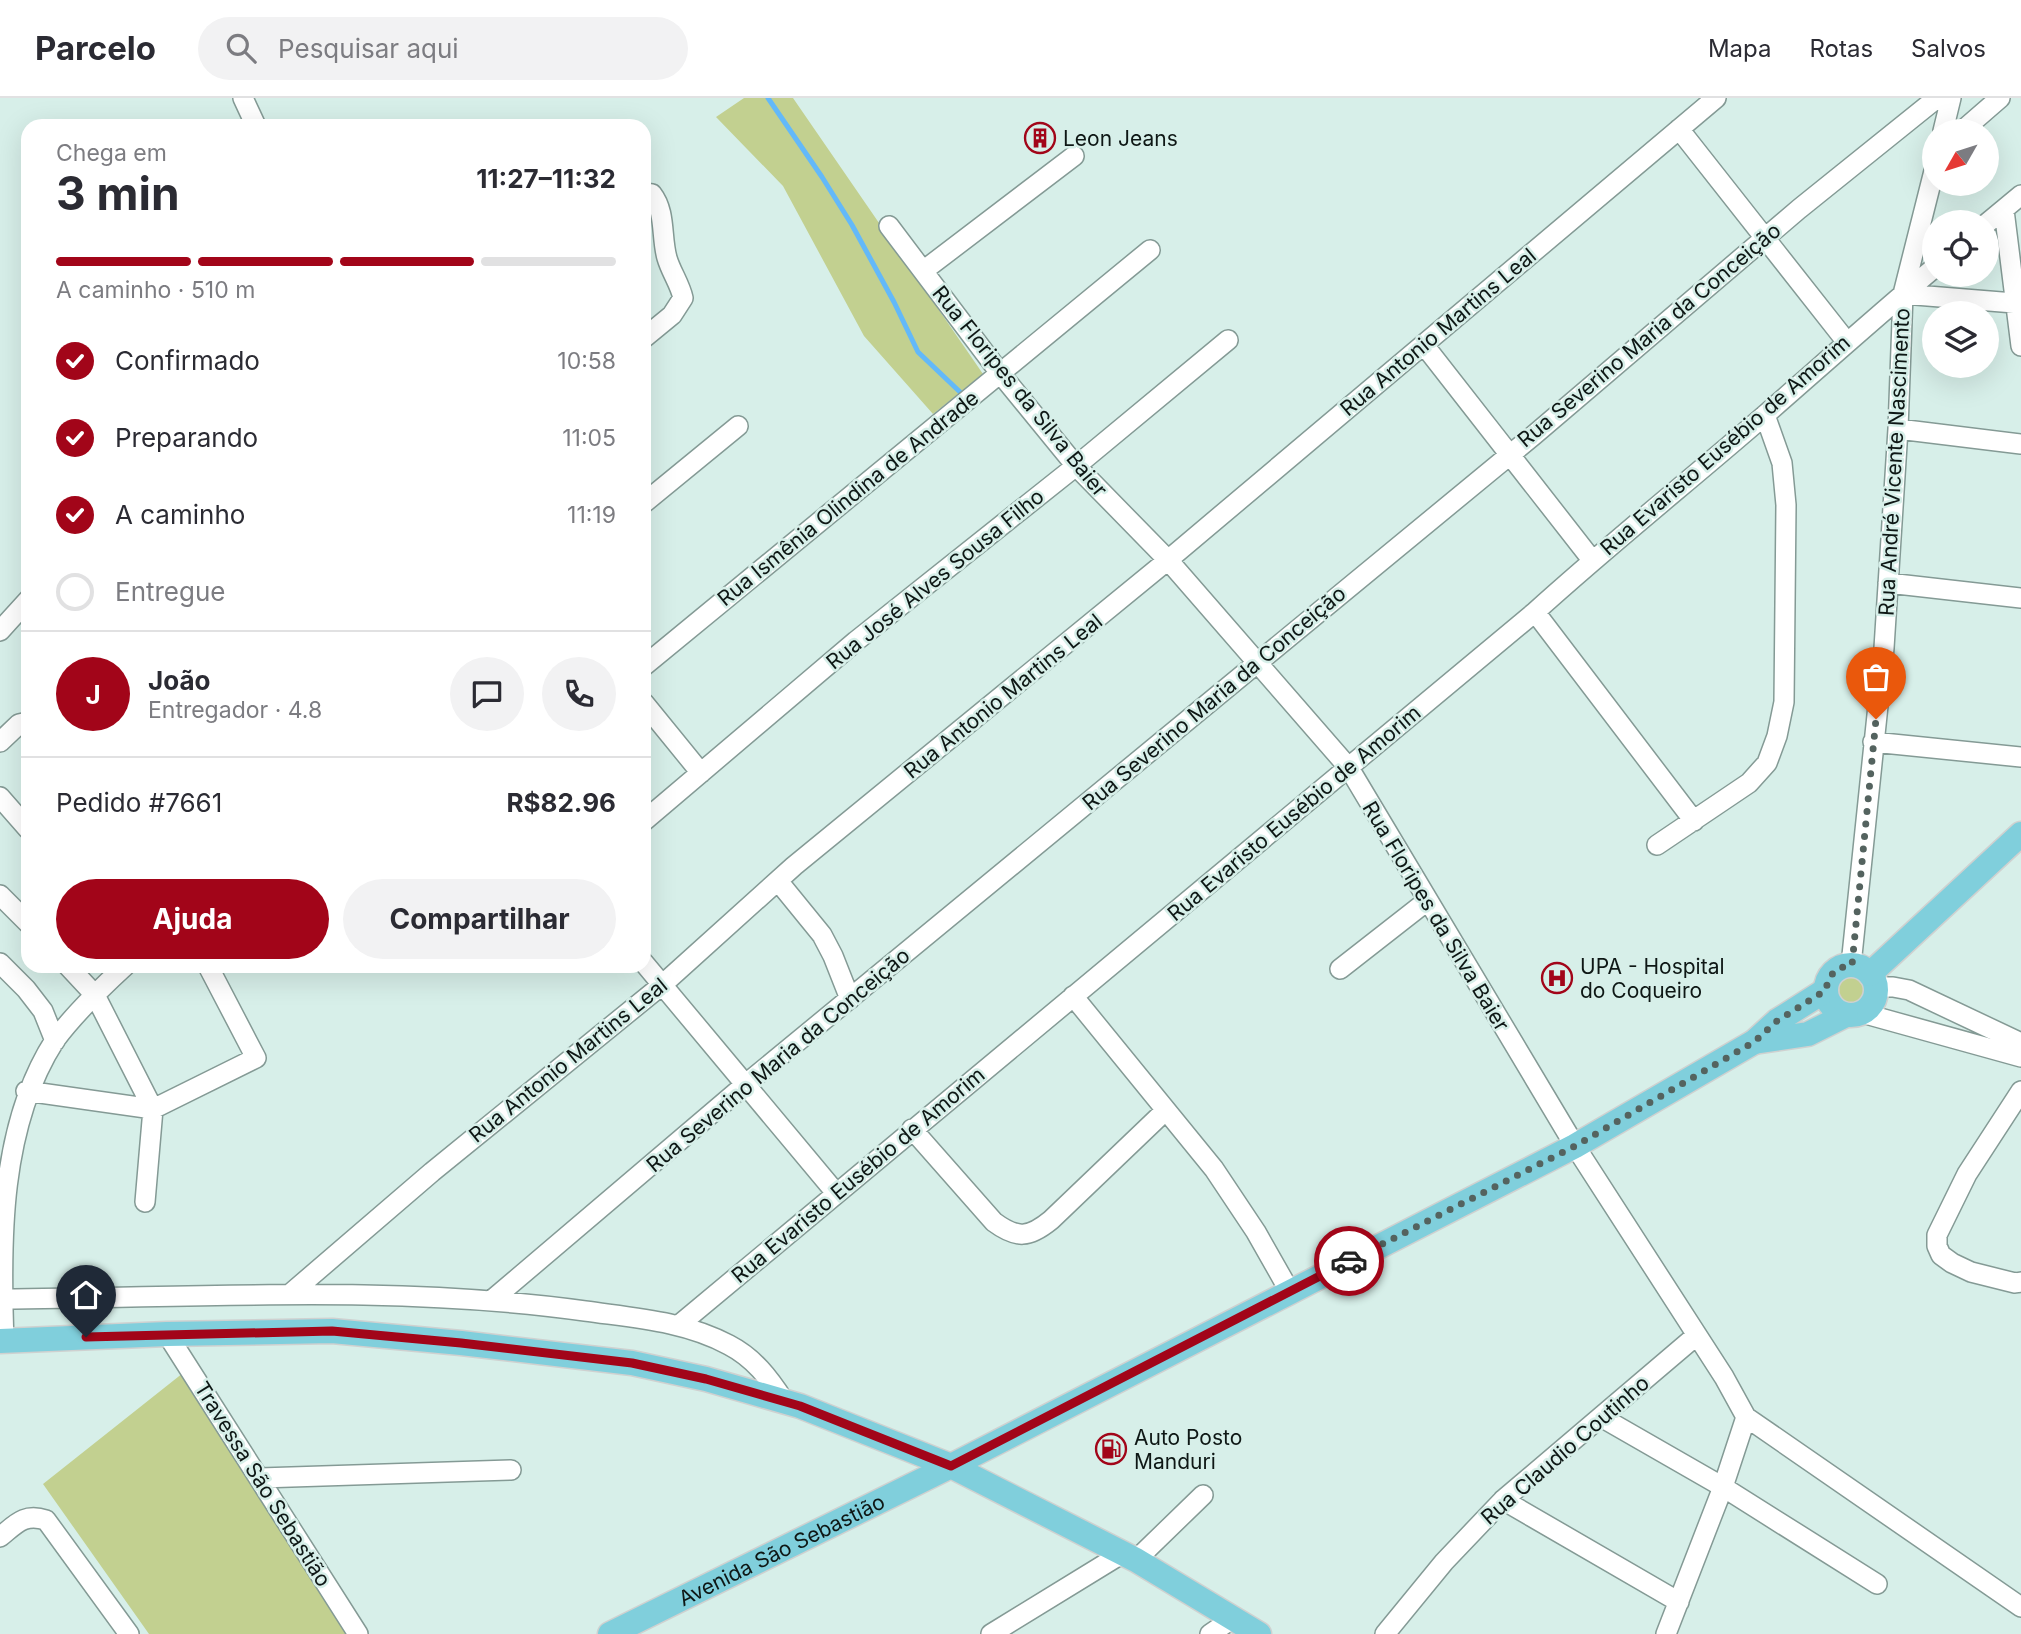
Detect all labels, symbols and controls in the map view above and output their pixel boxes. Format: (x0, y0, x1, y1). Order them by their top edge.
search box (198, 17, 688, 80)
text: Parcelo (35, 28, 156, 68)
icon: search (222, 29, 260, 67)
text: Pesquisar aqui (278, 33, 459, 64)
text: Mapa (1708, 34, 1772, 63)
text: Rotas (1810, 34, 1873, 63)
text: Salvos (1911, 34, 1986, 63)
north arrow (1922, 119, 1998, 196)
map controls (1922, 119, 1999, 378)
building icon: Leon Jeans (1023, 121, 1057, 155)
place label: Leon Jeans (1063, 126, 1178, 151)
text: Chega em (56, 139, 167, 167)
text: 11:27–11:32 (476, 163, 616, 194)
text: 3 min (56, 165, 180, 221)
button: locate (1922, 210, 1999, 287)
street label: Rua Severino Maria da Conceição (1513, 218, 1785, 452)
street label: Rua Antonio Martins Leal (1335, 243, 1541, 421)
text: A caminho · 510 m (56, 276, 255, 304)
street label: Rua Floripes da Silva Baier (927, 281, 1113, 501)
button: layers (1922, 301, 1999, 378)
street label: Rua André Vicente Nascimento (1873, 307, 1915, 617)
street label: Rua Evaristo Eusébio de Amorim (1595, 330, 1855, 560)
icon: check (56, 342, 94, 380)
text: Confirmado (115, 345, 260, 376)
text: 10:58 (557, 347, 616, 375)
street label: Rua Ismênia Olindina de Andrade (713, 385, 983, 611)
icon: check (56, 419, 94, 457)
text: Preparando (115, 422, 258, 453)
text: 11:05 (562, 424, 616, 452)
street label: Rua José Alves Sousa Filho (821, 484, 1049, 674)
icon: check (56, 496, 94, 534)
text: A caminho (115, 499, 245, 530)
text: 11:19 (567, 501, 616, 529)
text: Entregue (115, 576, 226, 607)
street label: Rua Severino Maria da Conceição (1078, 581, 1350, 815)
street label: Rua Antonio Martins Leal (899, 608, 1107, 784)
pin (1846, 647, 1906, 719)
button: chat (450, 657, 524, 731)
button: phone (542, 657, 616, 731)
icon: bag (1857, 658, 1895, 696)
text: João (148, 665, 210, 696)
text: J (85, 679, 101, 710)
text: Entregador · 4.8 (148, 696, 322, 724)
street label: Rua Evaristo Eusébio de Amorim (1163, 700, 1425, 926)
text: Pedido #7661 (56, 787, 222, 818)
text: R$82.96 (506, 787, 616, 818)
street label: Rua Floripes da Silva Baier (1357, 797, 1515, 1035)
button: Ajuda (56, 879, 329, 959)
button: Compartilhar (343, 879, 616, 959)
street label: Rua Severino Maria da Conceição (642, 943, 914, 1177)
place label: UPA - Hospital do Coqueiro (1580, 954, 1725, 1003)
hospital icon: UPA - Hospital do Coqueiro (1540, 961, 1574, 995)
street label: Rua Antonio Martins Leal (464, 972, 672, 1148)
street label: Rua Evaristo Eusébio de Amorim (727, 1062, 989, 1288)
courier (1314, 1226, 1384, 1296)
icon: car (1330, 1242, 1368, 1280)
pin (56, 1265, 116, 1337)
icon: home (67, 1276, 105, 1314)
street label: Rua Claudio Coutinho (1476, 1370, 1654, 1530)
street label: Travessa São Sebastião (190, 1377, 336, 1591)
place label: Auto Posto Manduri (1134, 1425, 1242, 1474)
fuel station icon: Auto Posto Manduri (1094, 1432, 1128, 1466)
street label: Avenida São Sebastião (674, 1488, 889, 1611)

